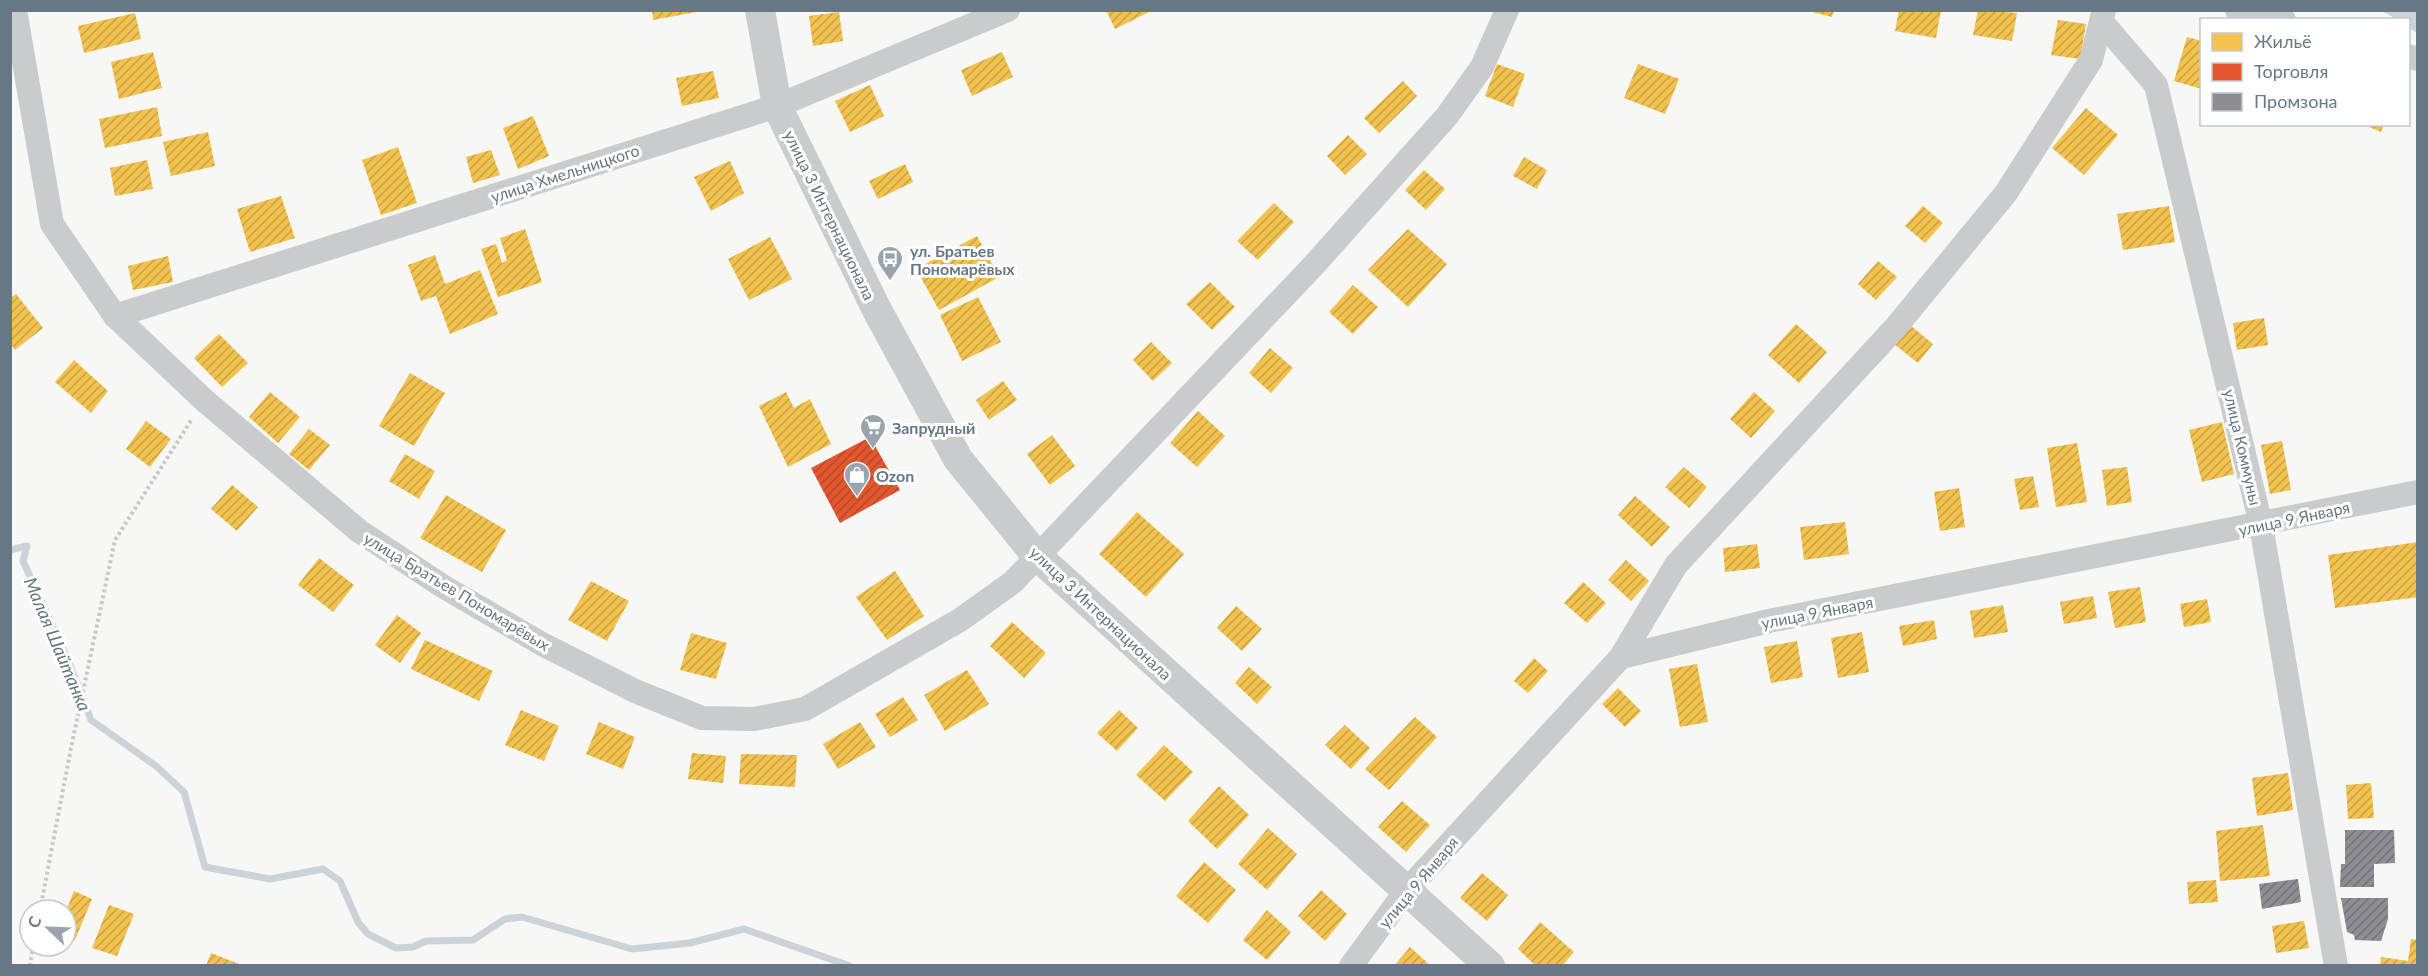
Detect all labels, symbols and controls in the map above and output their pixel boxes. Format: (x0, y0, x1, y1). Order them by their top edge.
legend (2200, 18, 2410, 126)
text: Жильё (2254, 30, 2312, 52)
text: Торговля (2254, 60, 2328, 82)
text: Промзона (2254, 90, 2337, 112)
street label: улица 3 Интернационала (781, 127, 879, 303)
street label: улица Хмельницкого (488, 140, 642, 206)
place label: ул. Братьев Пономарёвых (910, 241, 1015, 278)
bus stop icon: ул. Братьев Пономарёвых (875, 244, 905, 282)
street label: улица Коммуны (2220, 387, 2266, 507)
supermarket icon: Запрудный (858, 412, 888, 450)
place label: Запрудный (892, 418, 975, 437)
shop icon: Ozon (842, 460, 872, 498)
place label: Ozon (876, 466, 914, 485)
street label: улица 9 Января (2237, 497, 2351, 539)
street label: улица Братьев Пономарёвых (361, 528, 553, 654)
street label: улица 3 Интернационала (1026, 542, 1176, 684)
water label: Малая Шайтанка (20, 574, 96, 714)
street label: улица 9 Января (1760, 592, 1874, 632)
street label: улица 9 Января (1374, 832, 1462, 932)
north arrow (18, 898, 78, 958)
text: С (23, 913, 45, 931)

